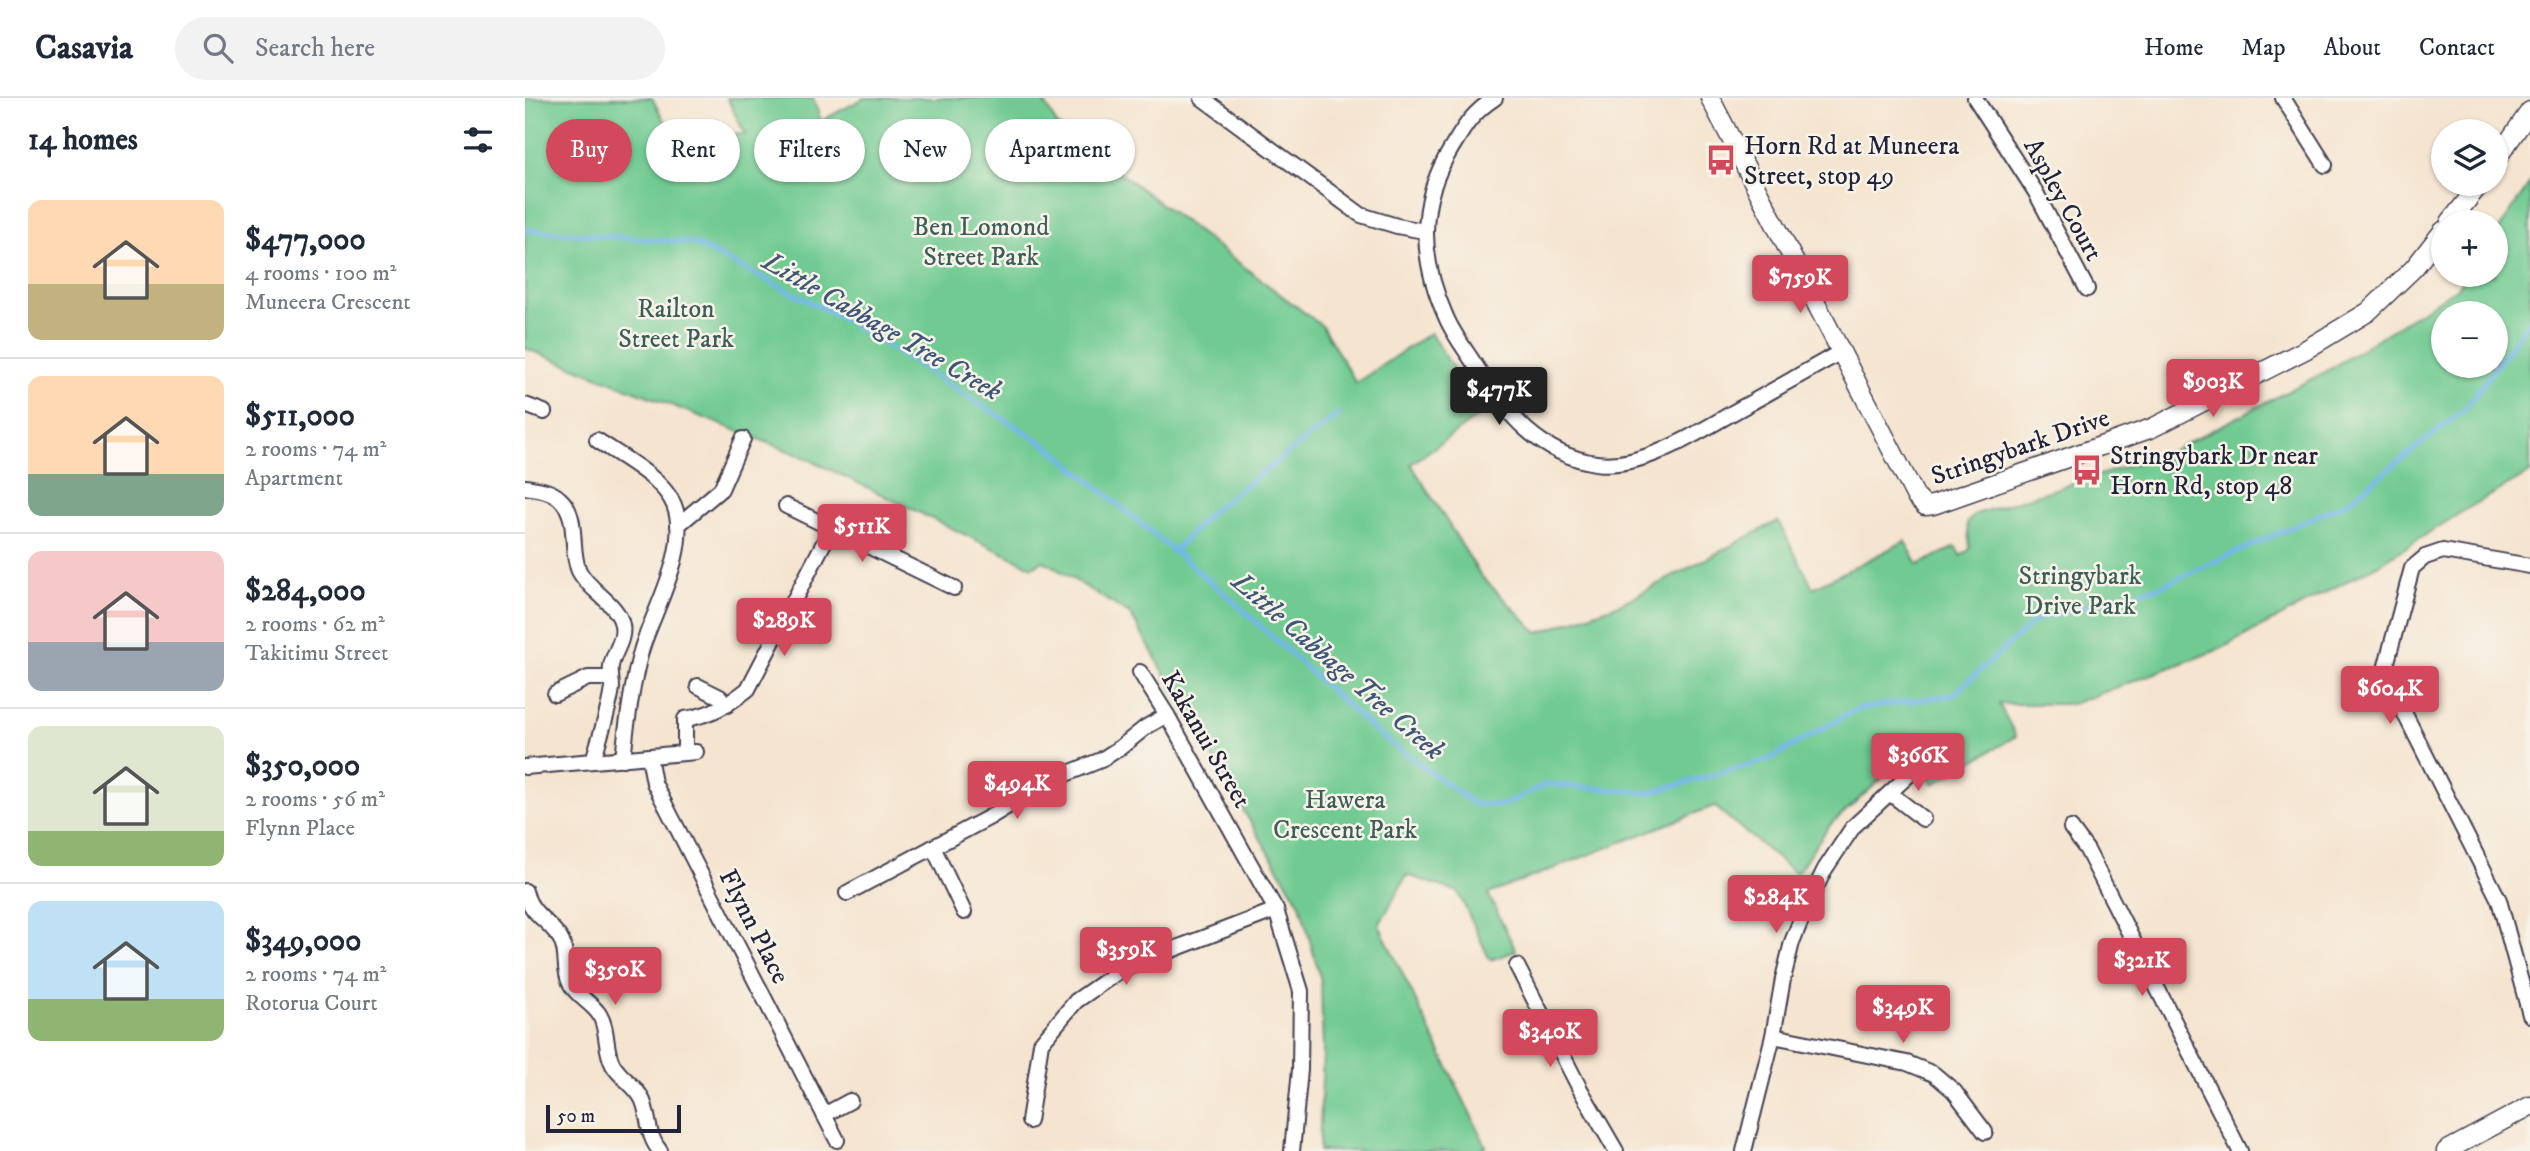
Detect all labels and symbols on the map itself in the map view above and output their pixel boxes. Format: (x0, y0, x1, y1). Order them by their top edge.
place label: Horn Rd at Muneera Street, stop 49 (1744, 130, 1959, 193)
street label: Aspley Court (2016, 133, 2110, 267)
bus stop icon: Horn Rd at Muneera Street, stop 49 (1704, 143, 1738, 177)
park label: Ben Lomond Street Park (913, 211, 1049, 274)
water label: Little Cabbage Tree Creek (755, 243, 1008, 409)
pin: $759K (1751, 256, 1849, 315)
park label: Railton Street Park (618, 293, 734, 356)
pin: $903K (2164, 360, 2262, 419)
pin: $477K (1450, 368, 1548, 427)
street label: Stringybark Drive (1927, 401, 2114, 493)
place label: Stringybark Dr near Horn Rd, stop 48 (2110, 440, 2318, 503)
bus stop icon: Stringybark Dr near Horn Rd, stop 48 (2070, 453, 2104, 487)
pin: $511K (813, 504, 911, 564)
park label: Stringybark Drive Park (2019, 560, 2142, 623)
water label: Little Cabbage Tree Creek (1223, 563, 1452, 768)
pin: $289K (735, 598, 833, 658)
street label: Kakanui Street (1153, 665, 1258, 814)
pin: $604K (2341, 666, 2439, 726)
pin: $366K (1869, 734, 1967, 793)
pin: $494K (968, 762, 1066, 821)
park label: Hawera Crescent Park (1273, 784, 1417, 847)
street label: Flynn Place (711, 864, 797, 990)
pin: $284K (1727, 876, 1825, 935)
pin: $359K (1077, 928, 1175, 987)
pin: $321K (2093, 939, 2191, 998)
pin: $350K (566, 948, 664, 1007)
pin: $349K (1854, 986, 1952, 1045)
pin: $340K (1501, 1010, 1599, 1069)
scale bar (546, 1102, 681, 1134)

